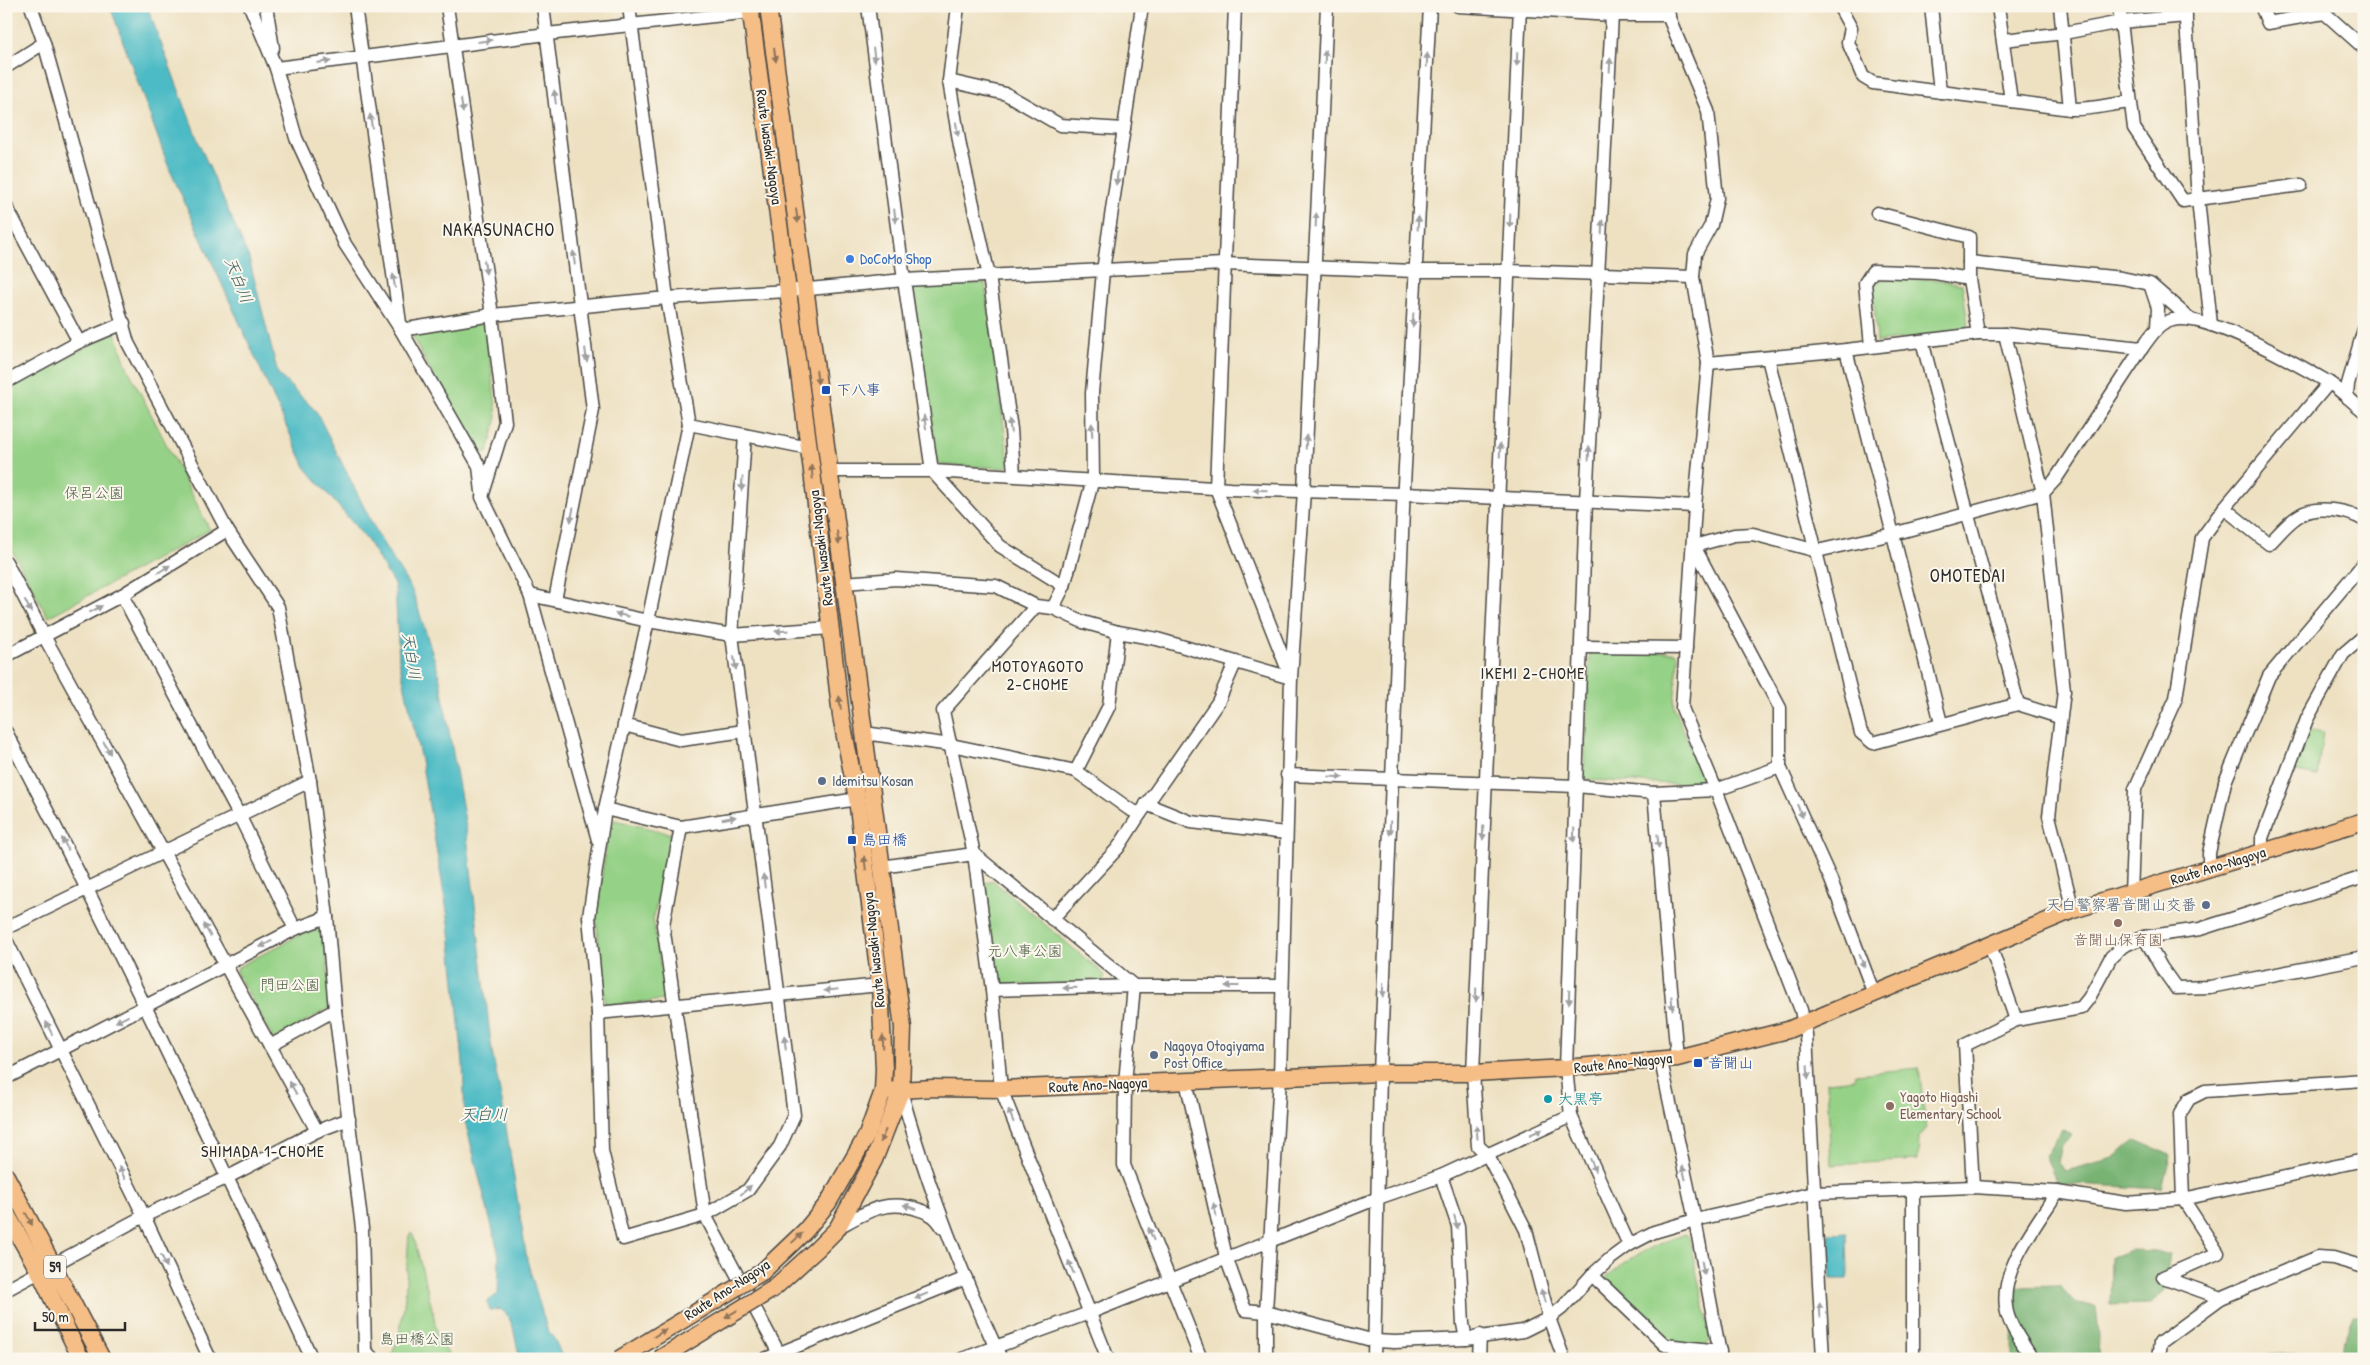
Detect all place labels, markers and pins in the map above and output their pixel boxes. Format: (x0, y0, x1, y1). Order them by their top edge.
place label: DoCoMo Shop (860, 248, 932, 269)
marker: DoCoMo Shop (844, 253, 856, 265)
place label: 下八事 (836, 379, 881, 400)
marker: 下八事 (820, 384, 832, 396)
place label: Idemitsu Kosan (832, 770, 914, 791)
marker: Idemitsu Kosan (816, 775, 828, 787)
place label: 島田橋 (862, 829, 907, 850)
marker: 島田橋 (846, 834, 858, 846)
place label: 天白警察署音聞山交番 (2046, 894, 2196, 915)
marker: 天白警察署音聞山交番 (2200, 899, 2212, 911)
marker: 音聞山保育園 (2112, 917, 2124, 929)
place label: 音聞山保育園 (2073, 929, 2163, 950)
place label: Nagoya Otogiyama Post Office (1164, 1035, 1264, 1073)
marker: Nagoya Otogiyama Post Office (1148, 1049, 1160, 1061)
place label: 音聞山 (1708, 1052, 1753, 1073)
marker: 音聞山 (1692, 1057, 1704, 1069)
place label: Yagoto Higashi Elementary School (1900, 1086, 2001, 1124)
place label: 大黒亭 (1558, 1088, 1603, 1109)
marker: 大黒亭 (1542, 1093, 1554, 1105)
marker: Yagoto Higashi Elementary School (1884, 1100, 1896, 1112)

